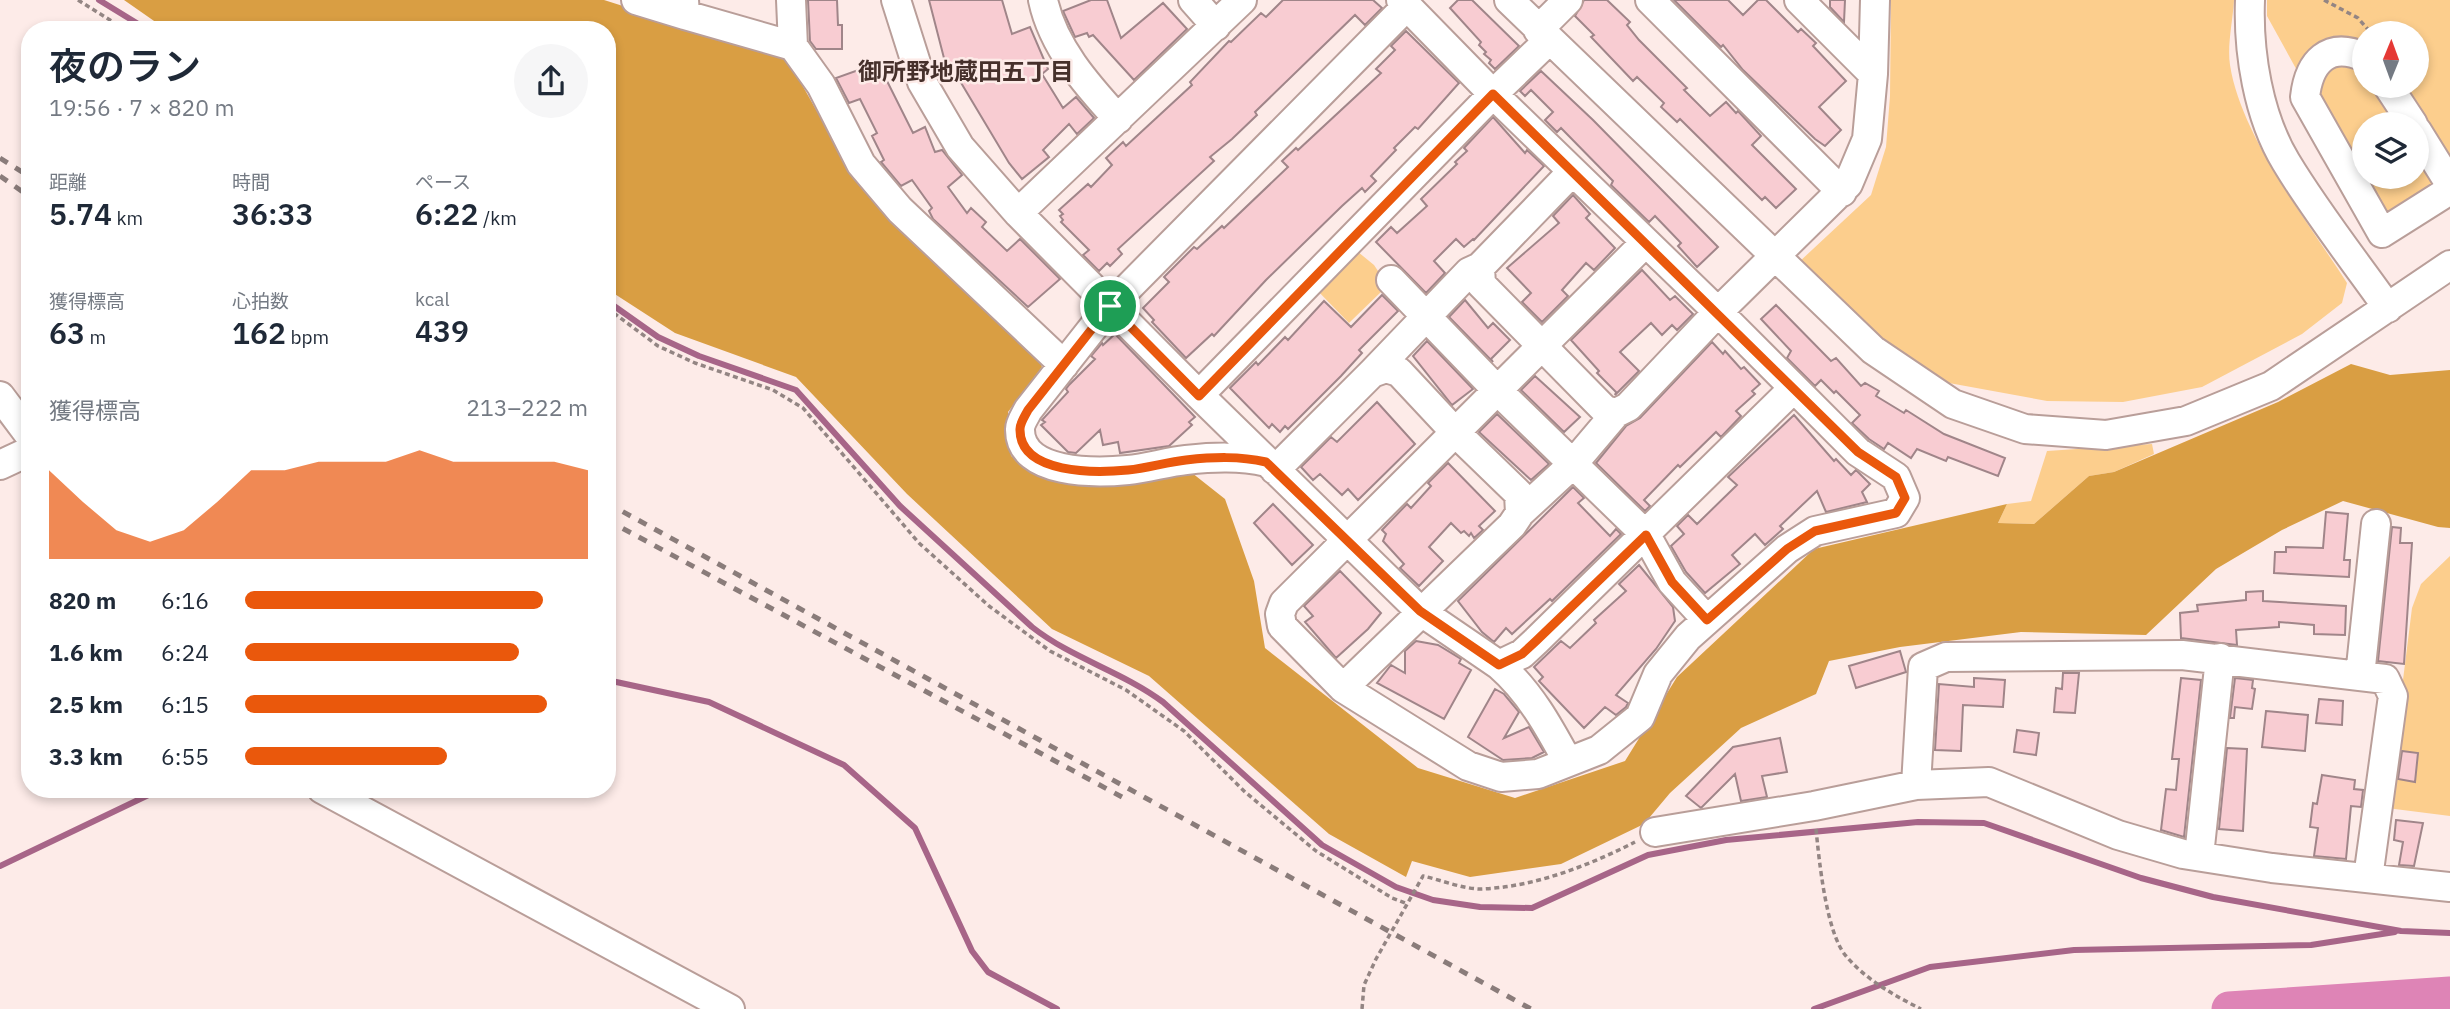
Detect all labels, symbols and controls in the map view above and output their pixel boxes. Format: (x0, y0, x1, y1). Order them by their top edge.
north arrow (2352, 21, 2429, 98)
map controls (2352, 21, 2429, 189)
text: 夜のラン (49, 41, 201, 90)
button: share (514, 44, 588, 118)
district label: 御所野地蔵田五丁目 (858, 55, 1074, 87)
text: 19:56 · 7 × 820 m (49, 92, 235, 122)
button: layers (2352, 112, 2429, 189)
text: 距離 (49, 170, 87, 194)
text: 時間 (232, 170, 270, 194)
text: ペース (415, 170, 471, 194)
text: 5.74 (49, 194, 112, 233)
text: 36:33 (232, 194, 314, 233)
text: 6:22 (415, 194, 479, 233)
text: km (112, 206, 143, 230)
text: /km (479, 206, 517, 230)
pin (1080, 276, 1140, 336)
text: kcal (415, 287, 450, 311)
icon: arrive (1091, 287, 1129, 325)
text: 獲得標高 (49, 289, 125, 313)
text: 心拍数 (232, 289, 289, 313)
text: 439 (415, 311, 469, 350)
text: 63 (49, 313, 85, 352)
text: 162 (232, 313, 286, 352)
text: m (85, 325, 106, 349)
text: bpm (286, 325, 329, 349)
text: 213–222 m (466, 392, 588, 422)
text: 獲得標高 (49, 395, 141, 425)
text: 820 m (49, 585, 116, 615)
text: 6:16 (161, 585, 209, 615)
text: 1.6 km (49, 637, 123, 667)
text: 6:24 (161, 637, 209, 667)
text: 2.5 km (49, 689, 123, 719)
text: 6:15 (161, 689, 209, 719)
text: 3.3 km (49, 741, 123, 771)
text: 6:55 (161, 741, 209, 771)

